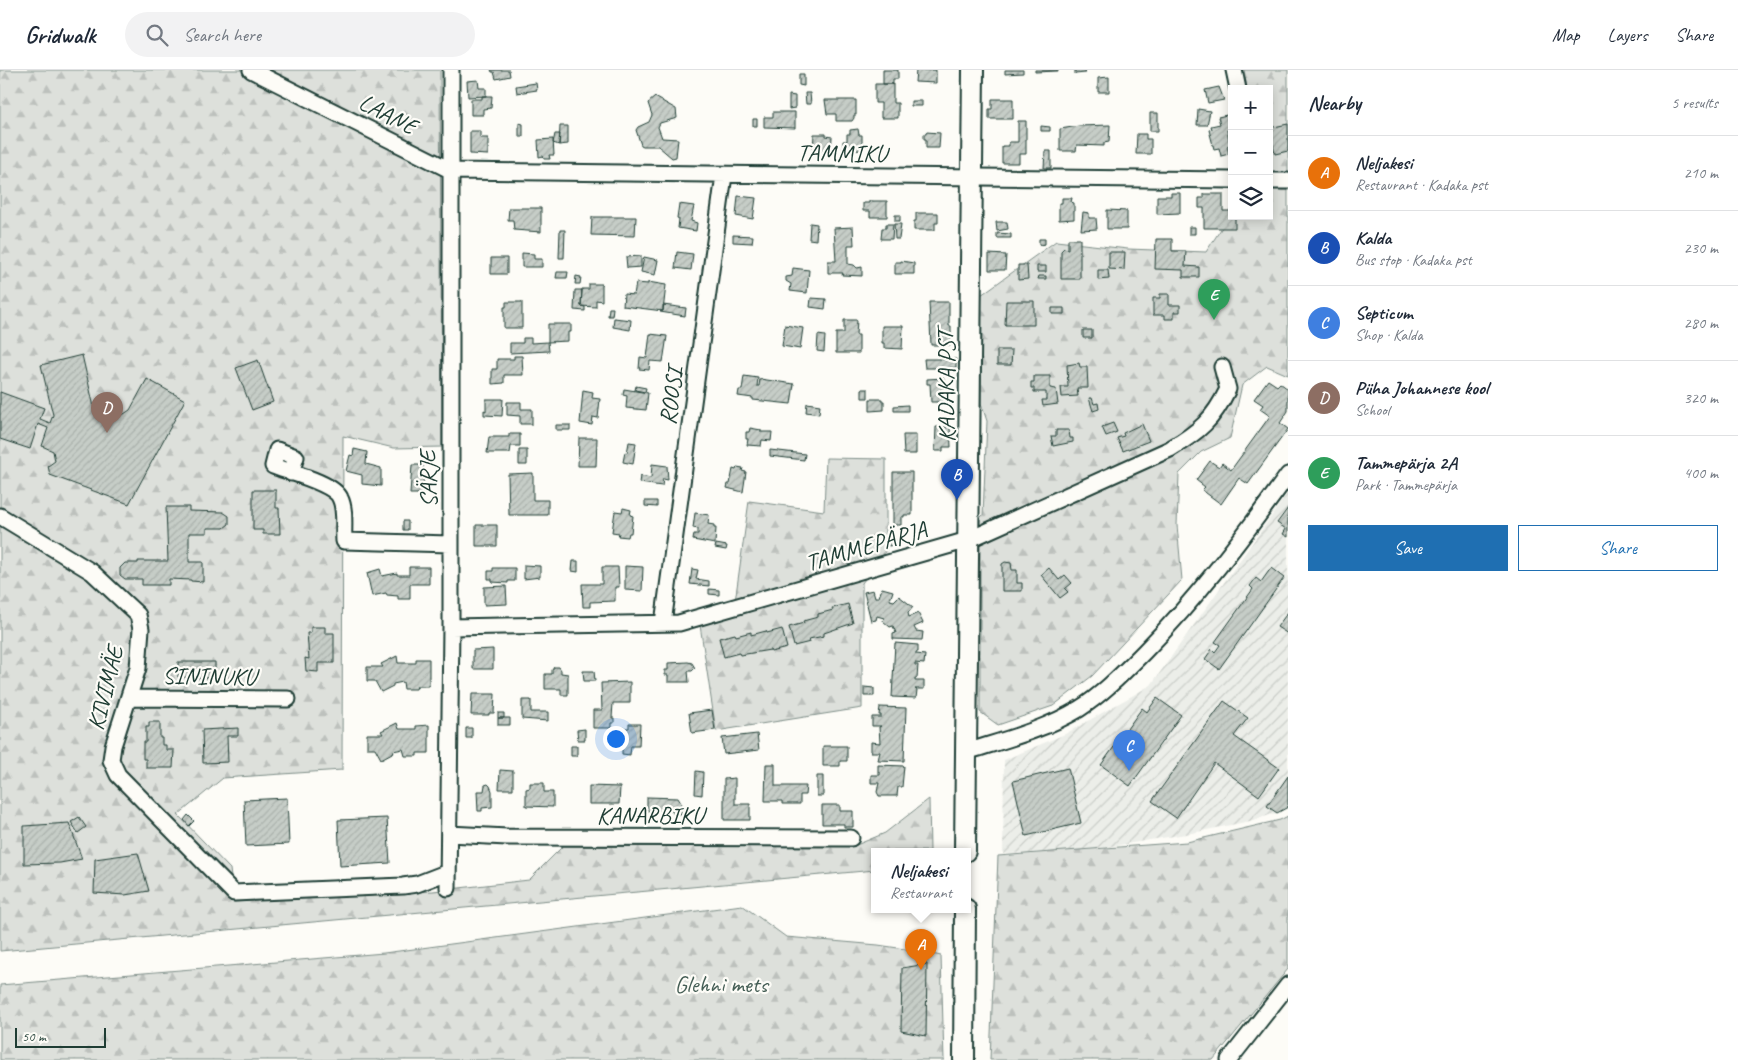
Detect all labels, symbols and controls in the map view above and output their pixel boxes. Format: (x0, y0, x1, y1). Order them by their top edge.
search box (125, 12, 475, 57)
text: Gridwalk (25, 20, 95, 50)
icon: search (143, 21, 171, 49)
text: Search here (183, 23, 261, 47)
text: Map (1552, 24, 1580, 46)
text: Layers (1608, 24, 1647, 46)
text: Share (1675, 24, 1713, 46)
map controls (1228, 85, 1273, 220)
button: + (1228, 85, 1273, 130)
street label: LAANE (354, 87, 424, 142)
text: Nearby (1308, 90, 1361, 116)
text: 5 results (1671, 93, 1718, 113)
button: − (1228, 130, 1273, 175)
street label: TAMMIKU (797, 137, 890, 169)
text: Neljakesi (1355, 151, 1413, 175)
text: A (1320, 163, 1328, 183)
text: 210 m (1684, 163, 1718, 183)
button: layers (1228, 175, 1273, 220)
text: Restaurant · Kadaka pst (1355, 175, 1488, 195)
text: Kalda (1355, 226, 1391, 250)
text: B (1320, 238, 1328, 258)
text: 230 m (1684, 238, 1718, 258)
text: Bus stop · Kadaka pst (1355, 250, 1472, 270)
pin: E (1198, 279, 1230, 320)
text: Septicum (1355, 301, 1413, 325)
text: C (1320, 313, 1328, 333)
text: 280 m (1684, 313, 1718, 333)
street label: KADAKA PST (931, 324, 961, 442)
text: Shop · Kalda (1355, 325, 1423, 345)
street label: ROOSI (652, 361, 690, 426)
text: Püha Johannese kool (1355, 376, 1488, 400)
text: D (1319, 388, 1329, 408)
text: 320 m (1684, 388, 1718, 408)
pin: D (91, 392, 123, 433)
text: School (1355, 400, 1389, 420)
street label: SÄRJE (413, 447, 443, 507)
text: Tammepärja 2A (1355, 451, 1457, 475)
pin: B (941, 459, 973, 500)
text: E (1320, 463, 1328, 483)
text: 400 m (1684, 463, 1718, 483)
text: Park · Tammepärja (1355, 475, 1457, 495)
street label: TAMMEPÄRJA (802, 514, 931, 578)
button: Save (1308, 525, 1508, 571)
button: Share (1518, 525, 1718, 571)
street label: KIVIMÄE (80, 640, 131, 733)
street label: SININUKU (162, 660, 260, 692)
your location (603, 726, 629, 752)
pin: C (1113, 730, 1145, 771)
street label: KANARBIKU (597, 800, 708, 830)
popup (871, 848, 971, 913)
text: Neljakesi (890, 859, 948, 883)
text: Restaurant (890, 883, 952, 903)
pin: A (905, 929, 937, 970)
park label: Glehni mets (674, 969, 769, 999)
scale bar (15, 1025, 106, 1048)
text: 50 m (22, 1028, 46, 1045)

